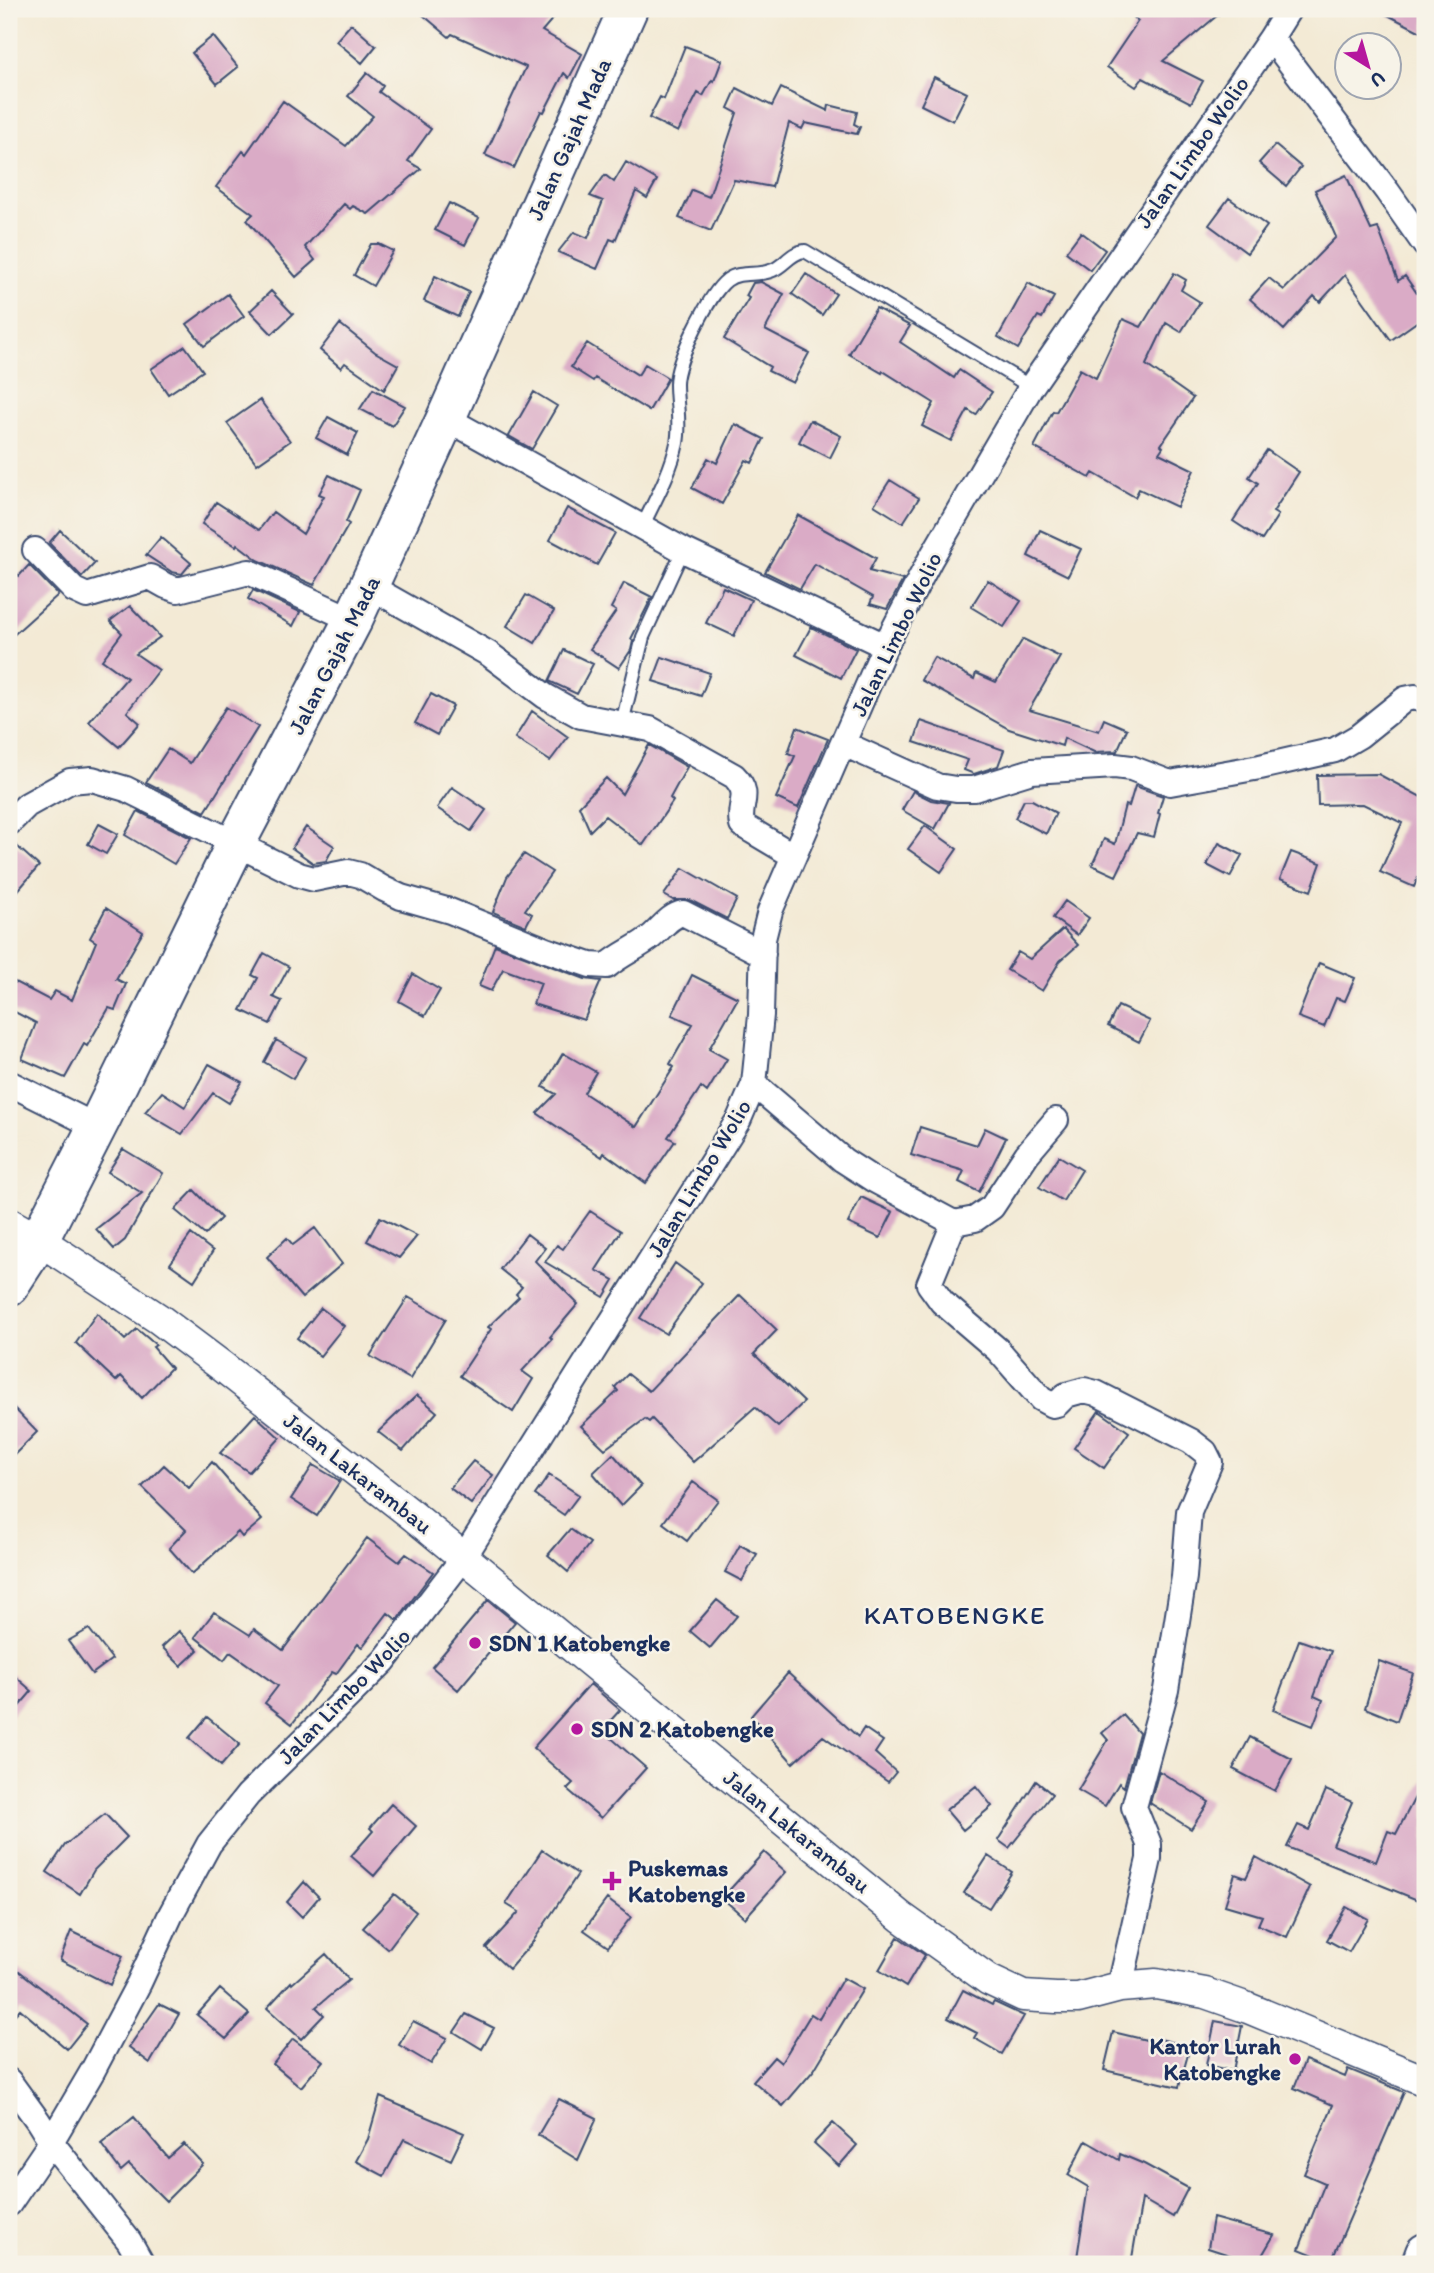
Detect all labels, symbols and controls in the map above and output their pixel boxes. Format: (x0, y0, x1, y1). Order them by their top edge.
north arrow (1332, 32, 1402, 102)
street label: Jalan Gajah Mada (521, 54, 617, 224)
text: U (1366, 66, 1390, 92)
street label: Jalan Limbo Wolio (1129, 71, 1255, 233)
street label: Jalan Limbo Wolio (844, 547, 948, 721)
street label: Jalan Gajah Mada (282, 571, 386, 739)
street label: Jalan Limbo Wolio (641, 1094, 757, 1262)
street label: Jalan Lakarambau (278, 1406, 438, 1540)
district label: KATOBENGKE (864, 1599, 1046, 1631)
street label: Jalan Limbo Wolio (272, 1622, 416, 1770)
place label: SDN 1 Katobengke (489, 1629, 671, 1657)
marker: SDN 1 Katobengke (467, 1635, 483, 1651)
place label: SDN 2 Katobengke (591, 1715, 774, 1743)
marker: SDN 2 Katobengke (569, 1721, 585, 1737)
street label: Jalan Lakarambau (718, 1763, 876, 1899)
place label: Puskemas Katobengke (628, 1854, 746, 1908)
marker: Puskemas Katobengke (602, 1871, 622, 1891)
place label: Kantor Lurah Katobengke (1149, 2032, 1281, 2086)
marker: Kantor Lurah Katobengke (1287, 2051, 1303, 2067)

